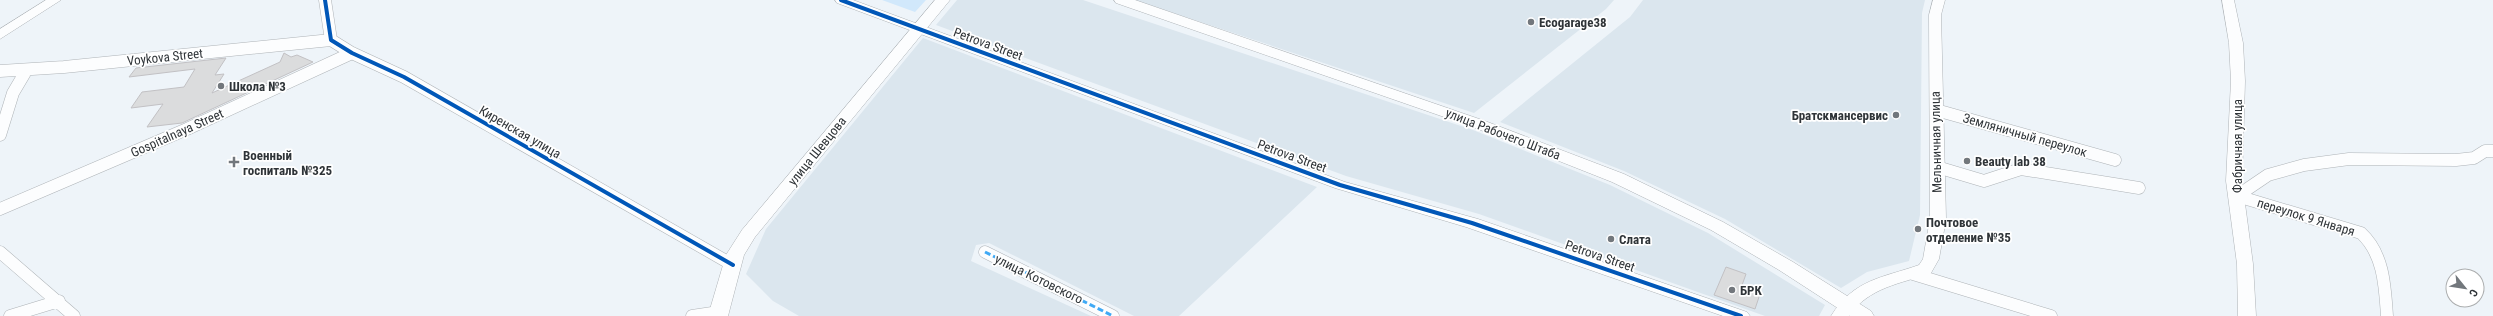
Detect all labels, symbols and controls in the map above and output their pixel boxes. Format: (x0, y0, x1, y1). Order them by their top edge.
place label: Ecogarage38 (1539, 15, 1607, 30)
marker: Ecogarage38 (1526, 17, 1536, 27)
street label: Petrova Street (951, 25, 1025, 63)
street label: Voykova Street (126, 46, 204, 68)
place label: Школа №3 (229, 79, 286, 94)
marker: Школа №3 (216, 81, 226, 91)
street label: Мельничная улица (1928, 91, 1944, 193)
street label: Фабричная улица (2230, 99, 2245, 193)
street label: Киренская улица (476, 102, 564, 162)
street label: улица Рабочего Штаба (1443, 105, 1563, 163)
street label: Gospitalnaya Street (128, 106, 226, 160)
place label: Братскмансервис (1792, 108, 1888, 123)
marker: Братскмансервис (1891, 110, 1901, 120)
street label: Земляничный переулок (1961, 110, 2089, 160)
street label: улица Шевцова (785, 114, 849, 188)
street label: Petrova Street (1255, 137, 1329, 175)
place label: Военный госпиталь №325 (243, 148, 332, 178)
place label: Beauty lab 38 (1975, 154, 2046, 169)
marker: Военный госпиталь №325 (228, 156, 240, 168)
marker: Beauty lab 38 (1962, 156, 1972, 166)
street label: переулок 9 Января (2255, 195, 2357, 239)
place label: Почтовое отделение №35 (1926, 215, 2011, 245)
marker: Почтовое отделение №35 (1913, 224, 1923, 234)
place label: Слата (1619, 232, 1651, 247)
marker: Слата (1606, 234, 1616, 244)
street label: Petrova Street (1563, 237, 1637, 275)
street label: улица Котовского (992, 251, 1086, 307)
north arrow (2445, 268, 2485, 308)
place label: БРК (1740, 283, 1762, 298)
marker: БРК (1727, 285, 1737, 295)
text: С (2466, 287, 2480, 299)

